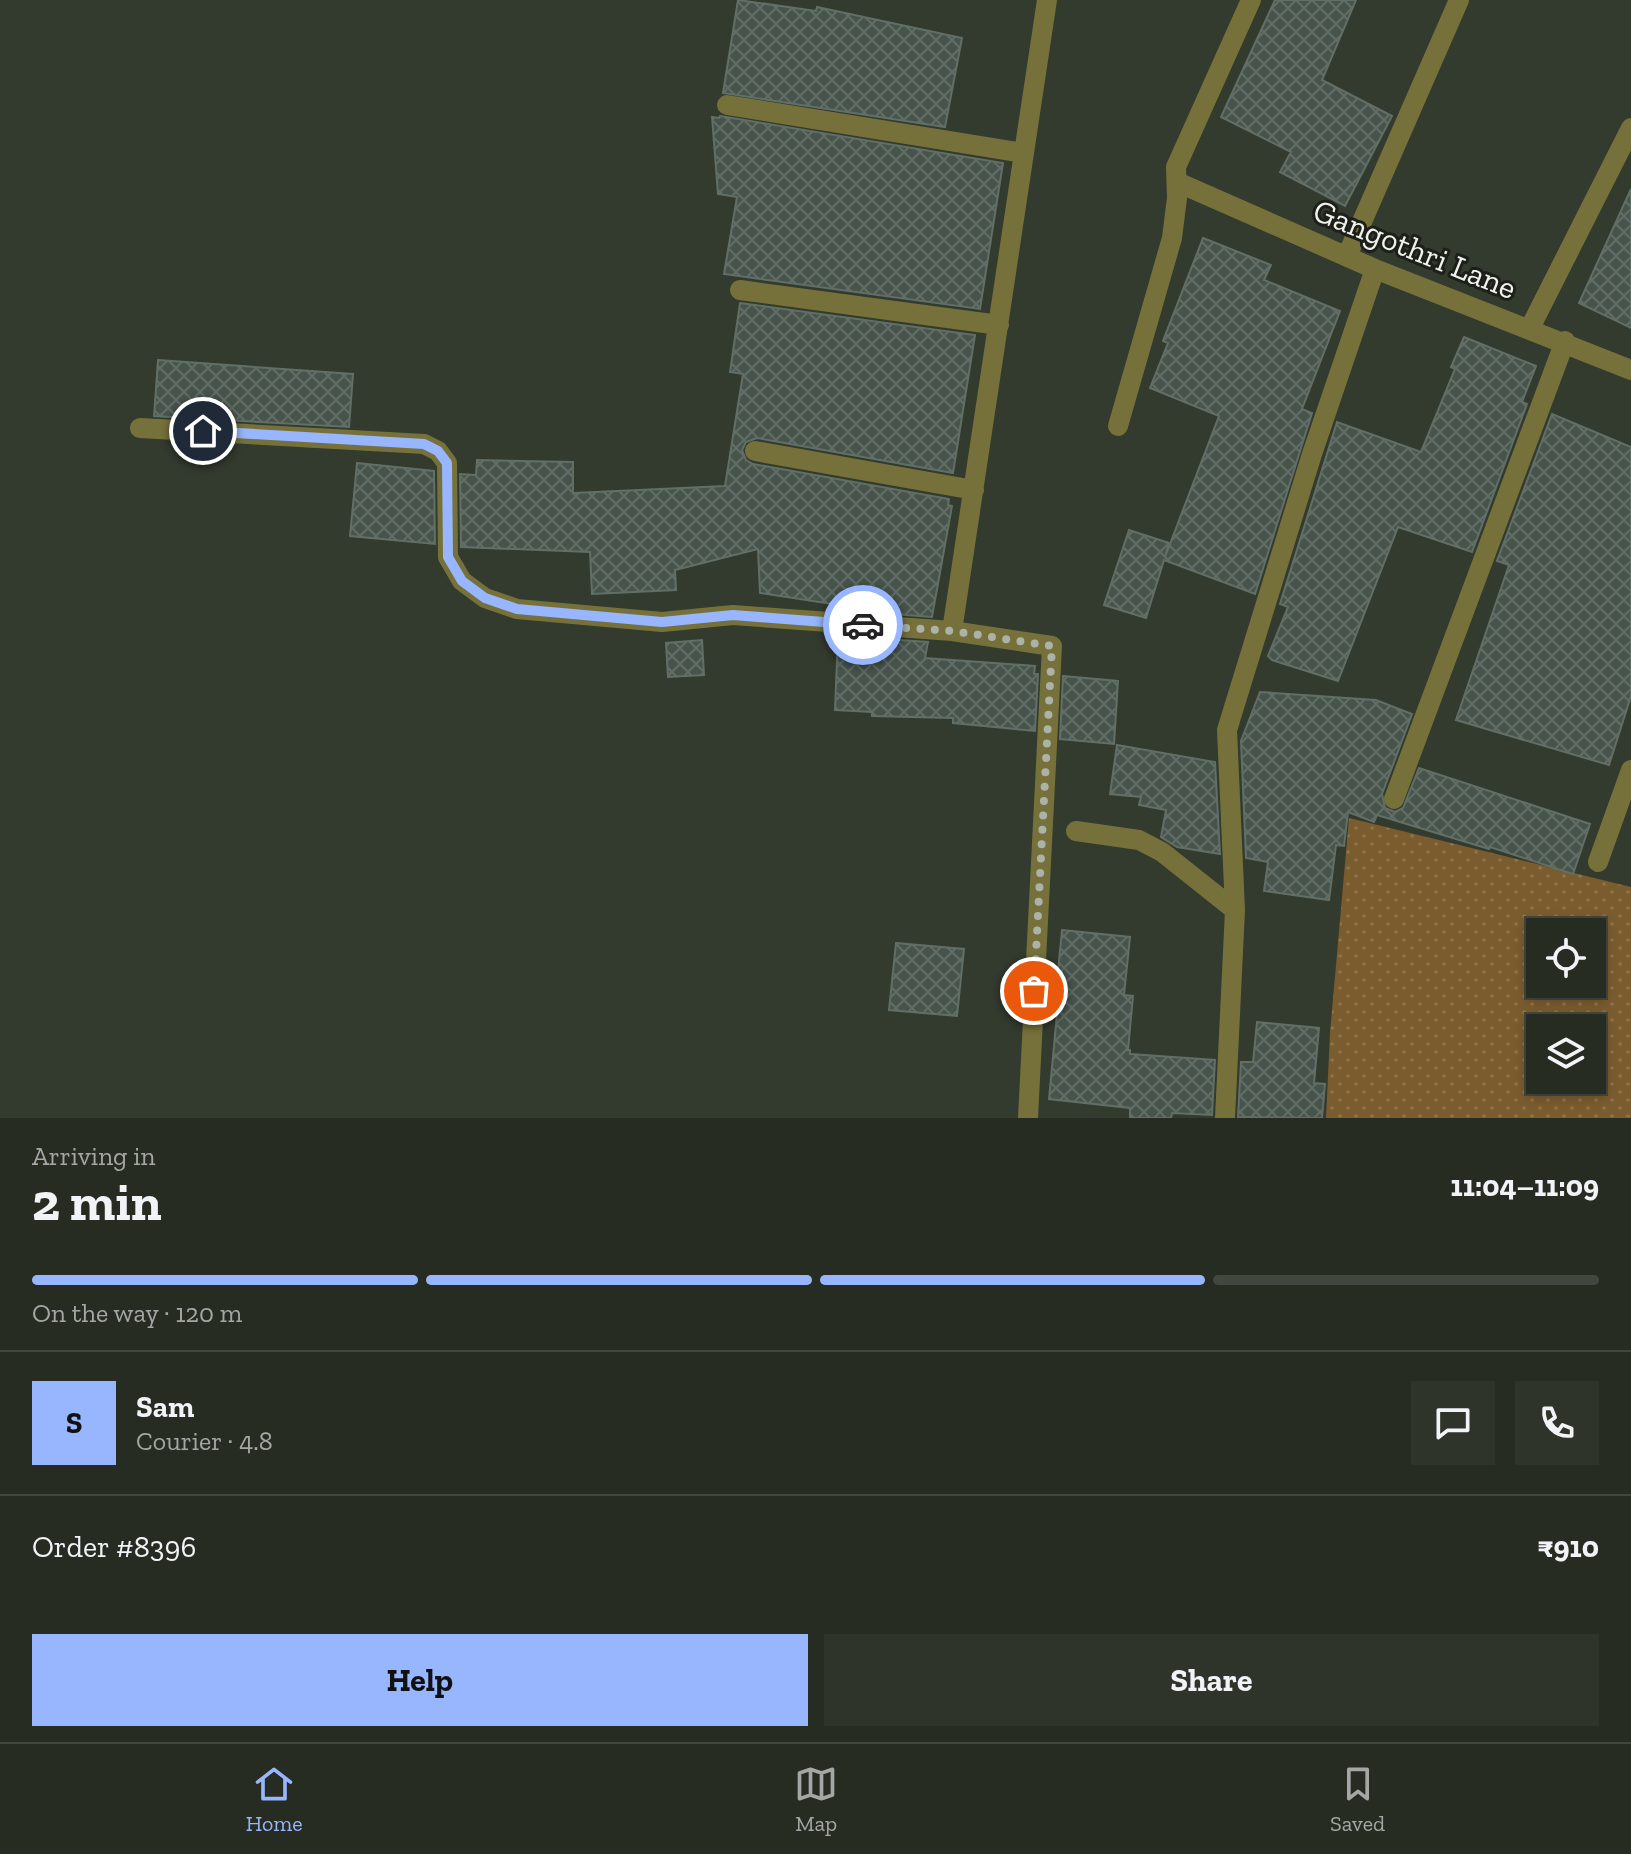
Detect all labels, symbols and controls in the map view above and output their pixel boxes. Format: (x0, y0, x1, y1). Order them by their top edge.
street label: Gangothri Lane (1308, 191, 1522, 307)
pin (169, 397, 237, 465)
icon: home (181, 409, 225, 453)
courier (823, 585, 903, 665)
icon: car (841, 603, 885, 647)
map controls (1526, 918, 1606, 1094)
button: locate (1526, 918, 1606, 998)
pin (1000, 957, 1068, 1025)
icon: bag (1012, 969, 1056, 1013)
button: layers (1526, 1014, 1606, 1094)
text: Arriving in (32, 1140, 155, 1172)
text: 11:04–11:09 (1451, 1168, 1599, 1204)
text: 2 min (32, 1171, 162, 1233)
text: On the way · 120 m (32, 1297, 242, 1329)
button: chat (1411, 1381, 1495, 1465)
button: phone (1515, 1381, 1599, 1465)
text: Sam (136, 1389, 194, 1425)
text: S (66, 1405, 82, 1441)
text: Courier · 4.8 (136, 1425, 273, 1457)
text: Order #8396 (32, 1529, 196, 1565)
text: ₹910 (1537, 1529, 1599, 1565)
button: Help (32, 1634, 808, 1726)
button: Share (824, 1634, 1599, 1726)
tab: Home (246, 1762, 303, 1837)
tab: Map (794, 1762, 838, 1837)
tab: Saved (1330, 1762, 1385, 1837)

